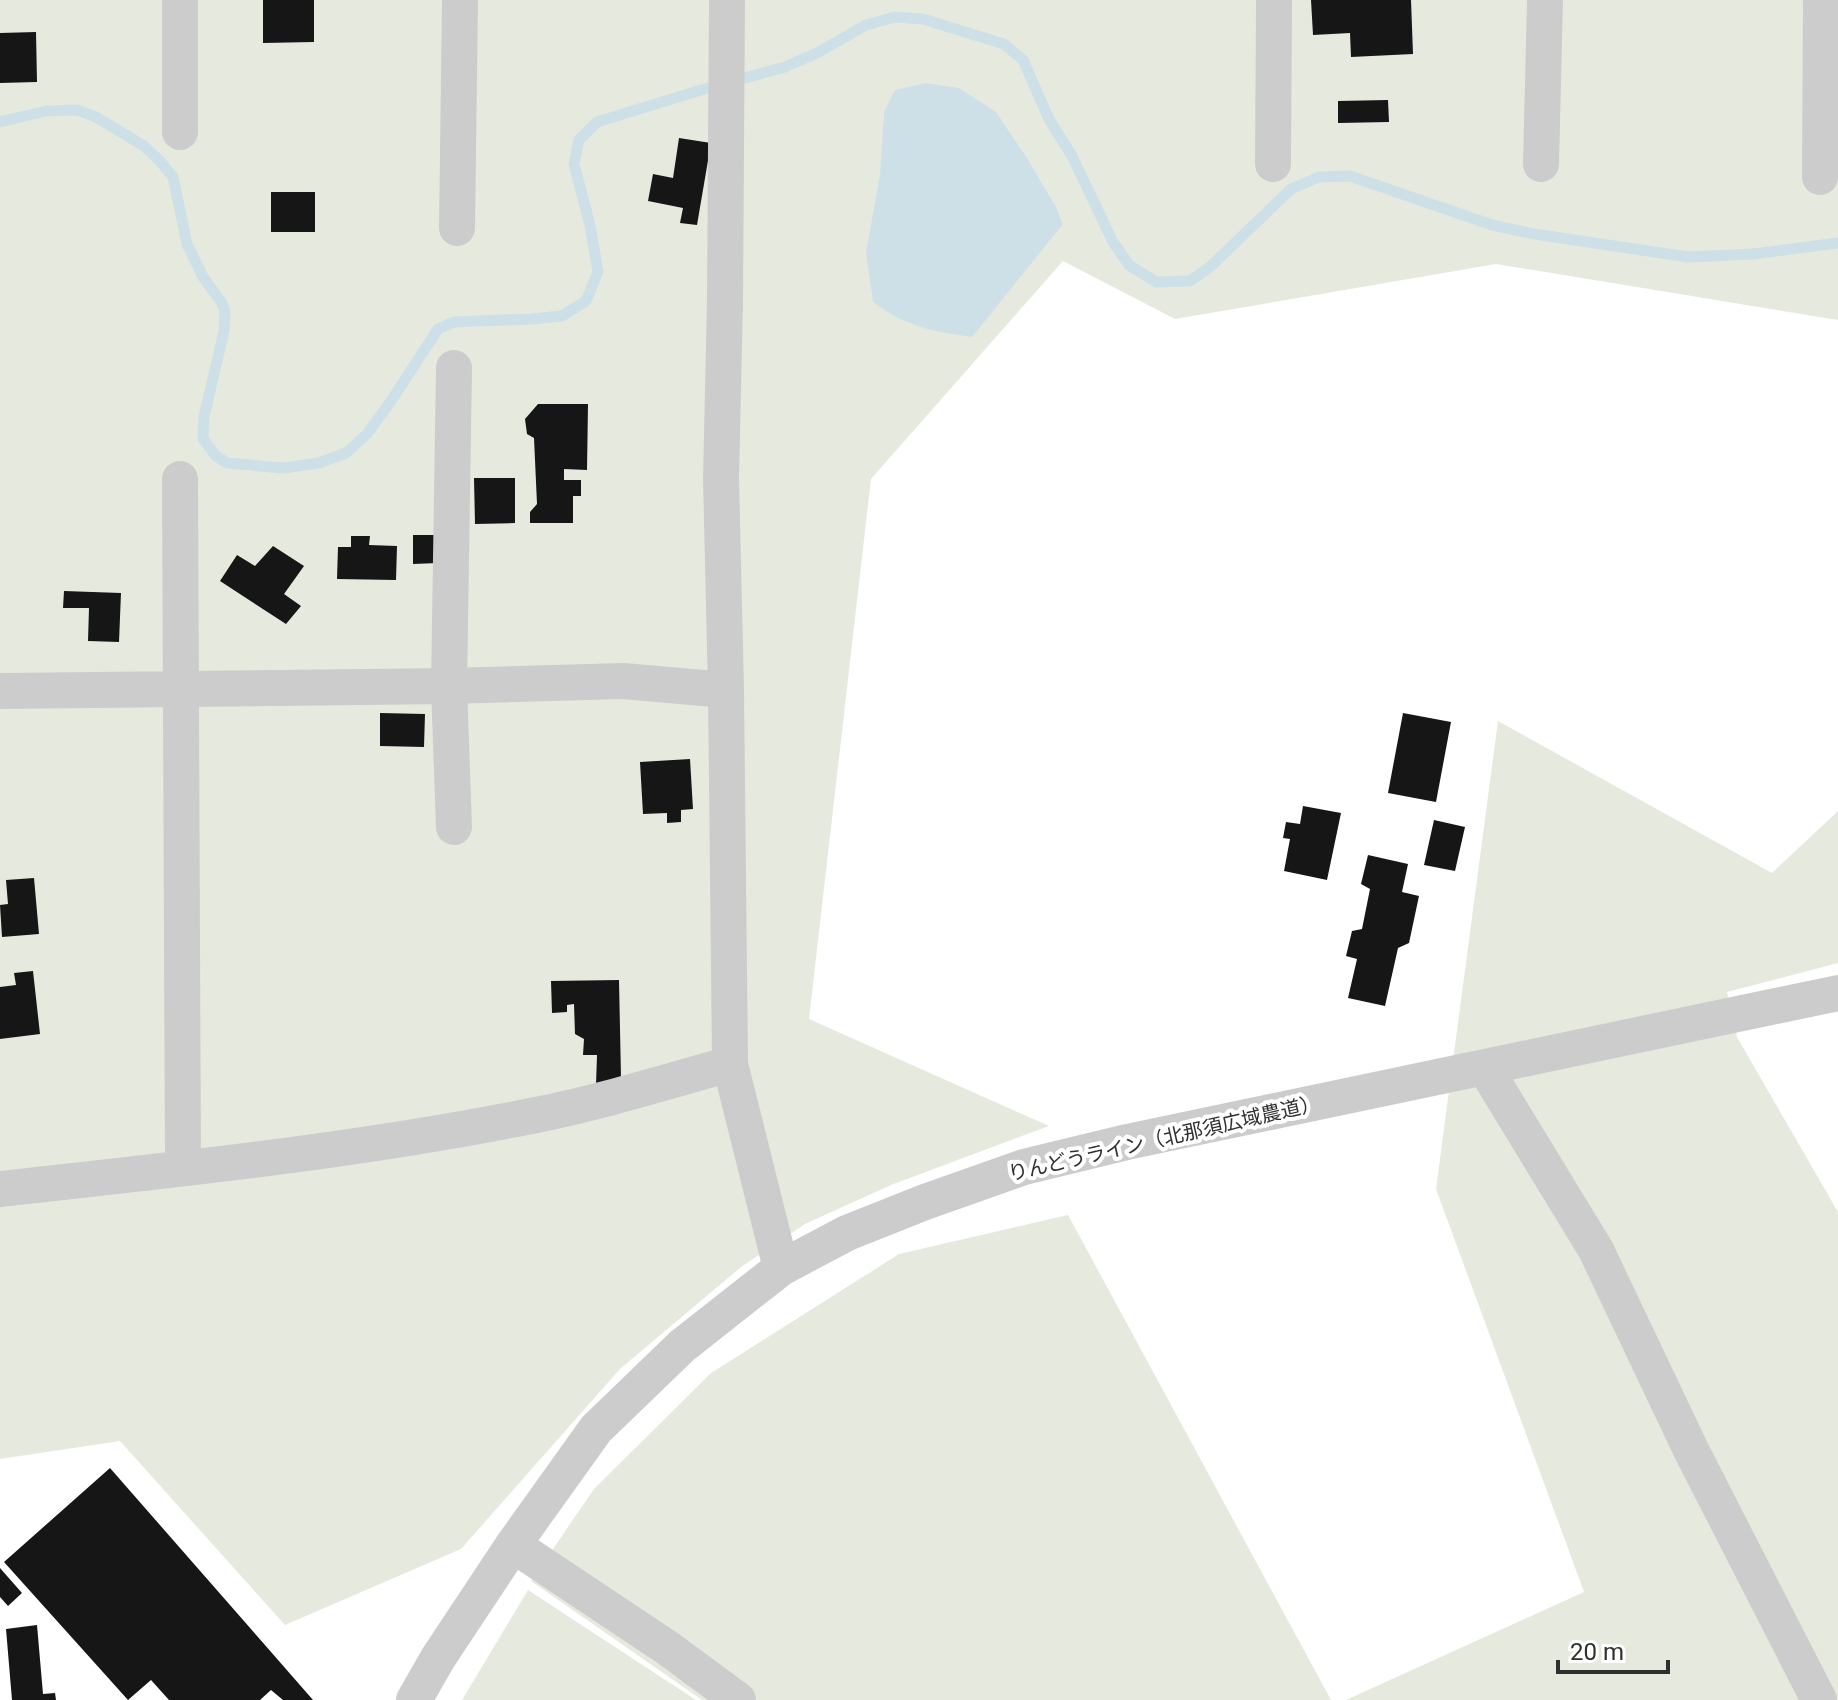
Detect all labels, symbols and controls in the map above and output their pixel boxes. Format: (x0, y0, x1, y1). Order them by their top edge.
street label: りんどうライン（北那須広域農道） (1006, 1090, 1322, 1186)
scale bar (1558, 1624, 1668, 1674)
text: 20 m (1570, 1638, 1624, 1666)

